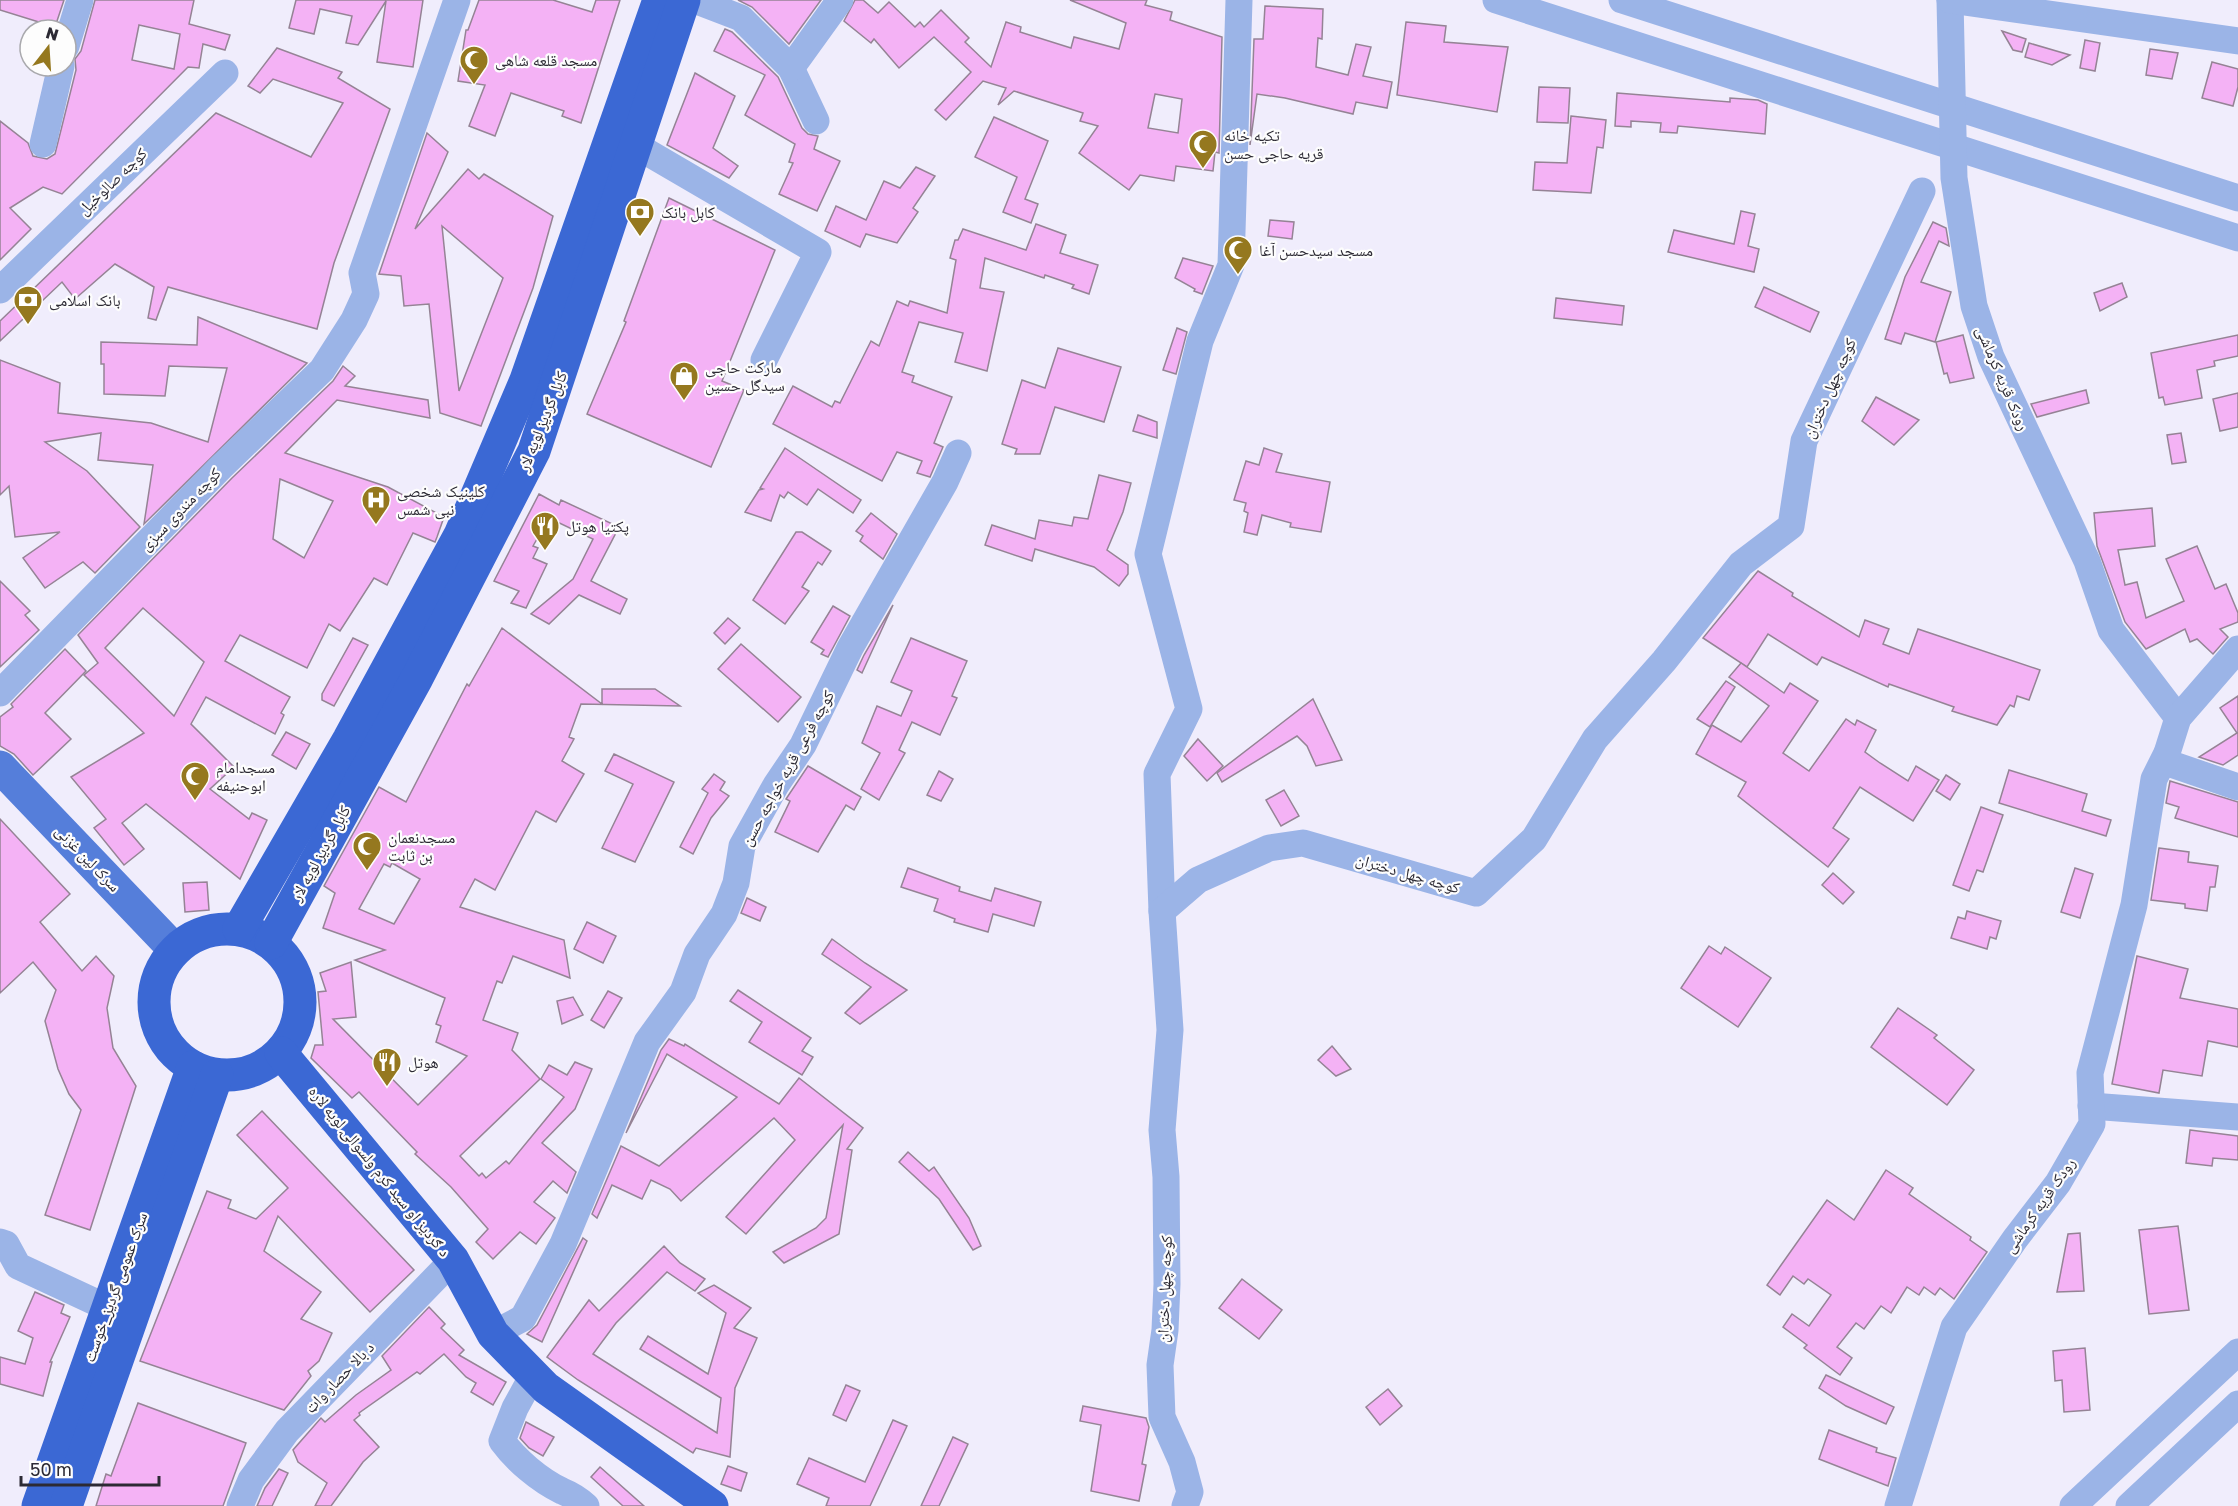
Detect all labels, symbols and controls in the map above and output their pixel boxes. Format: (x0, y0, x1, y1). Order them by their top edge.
north arrow (18, 18, 78, 78)
text: N (44, 22, 61, 45)
mosque icon: مسجد قلعه شاهی (458, 44, 490, 86)
place label: مسجد قلعه شاهی (495, 50, 597, 71)
place label: تکیه خانه قریه حاجی حسن (1224, 125, 1323, 164)
mosque icon: تکیه خانه قریه حاجی حسن (1187, 128, 1219, 170)
street label: کوچه صالوخیل (73, 143, 152, 220)
bank icon: کابل بانک (624, 196, 656, 238)
place label: کابل بانک (661, 202, 715, 223)
mosque icon: مسجد سیدحسن آغا (1222, 234, 1254, 276)
place label: مسجد سیدحسن آغا (1259, 240, 1373, 261)
bank icon: بانک اسلامی (12, 284, 44, 326)
place label: بانک اسلامی (49, 290, 121, 311)
street label: رودک قریه کرماشی (1971, 323, 2034, 434)
street label: کوچه چهل دختران (1798, 335, 1861, 442)
place label: مارکت حاجی سیدگل حسین (705, 357, 785, 396)
shop icon: مارکت حاجی سیدگل حسین (668, 360, 700, 402)
street label: کابل گردیز لویه لار (512, 368, 572, 475)
street label: کوچه مندوی سبزی (135, 463, 226, 555)
place label: کلینیک شخصی نبی شمس (397, 481, 485, 520)
hospital icon: کلینیک شخصی نبی شمس (360, 484, 392, 526)
restaurant icon: پکتیا هوتل (529, 510, 561, 552)
place label: پکتیا هوتل (566, 516, 629, 537)
street label: کوچه فرعی قریه خواجه حسن (736, 686, 839, 850)
place label: مسجدامام ابوحنیفه (216, 757, 275, 795)
mosque icon: مسجدامام ابوحنیفه (179, 760, 211, 802)
street label: کابل گردیز لویه لار (285, 801, 356, 906)
street label: سرک لین غزنی (51, 820, 125, 896)
place label: مسجدنعمان بن ثابت (388, 827, 455, 866)
mosque icon: مسجدنعمان بن ثابت (351, 830, 383, 872)
street label: کوچه چهل دختران (1353, 849, 1463, 898)
restaurant icon: هوتل (371, 1046, 403, 1088)
place label: هوتل (408, 1052, 439, 1073)
street label: د ګردیز او سید کرم ولسوالۍ لویه لاره (304, 1081, 455, 1261)
street label: رودک قریه کرماشی (1999, 1154, 2080, 1257)
street label: سرک عمومی گردیز_خوست (79, 1209, 152, 1365)
street label: کوچه چهل دختران (1152, 1235, 1177, 1343)
street label: د بالا حصار واټ (300, 1337, 378, 1417)
scale bar (21, 1449, 159, 1487)
text: 50 m (30, 1458, 72, 1480)

